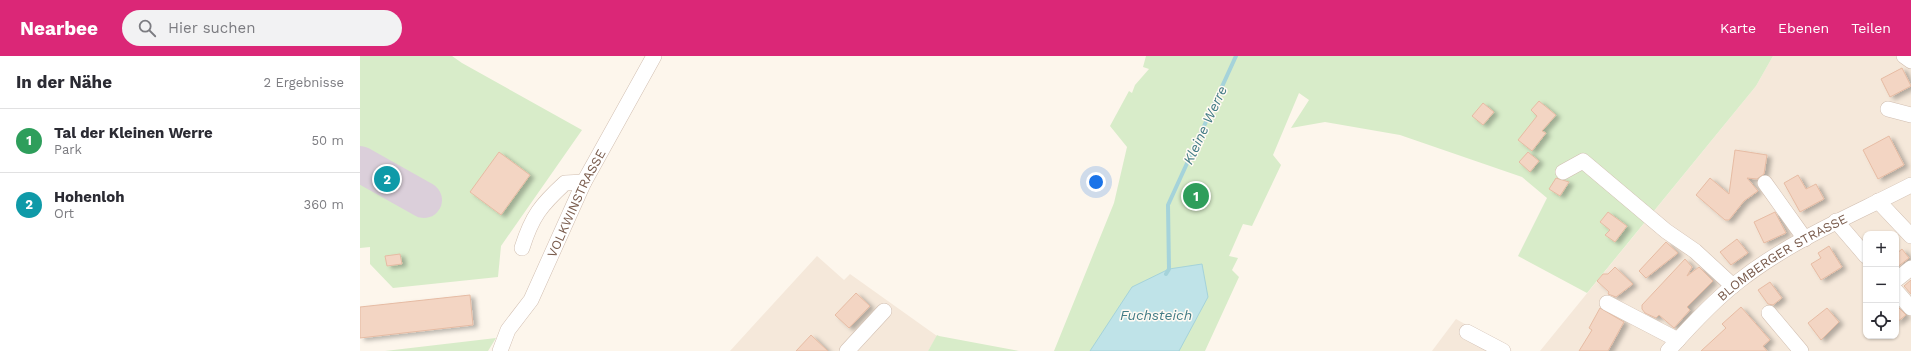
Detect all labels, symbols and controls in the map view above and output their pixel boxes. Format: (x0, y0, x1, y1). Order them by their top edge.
search box (122, 10, 402, 46)
text: Nearbee (20, 17, 98, 40)
icon: search (136, 17, 158, 39)
text: Hier suchen (168, 19, 255, 37)
text: Karte (1720, 20, 1756, 36)
text: Ebenen (1778, 20, 1829, 36)
text: Teilen (1851, 20, 1891, 36)
text: In der Nähe (16, 72, 112, 92)
text: 2 Ergebnisse (263, 75, 344, 90)
water label: Kleine Werre (1180, 83, 1230, 167)
text: Tal der Kleinen Werre (54, 124, 213, 142)
text: 1 (26, 133, 32, 148)
text: 50 m (312, 133, 344, 148)
text: Park (54, 142, 82, 157)
street label: VOLKWINSTRASSE (544, 147, 608, 260)
pin: 2 (374, 164, 400, 194)
your location (1086, 172, 1106, 192)
pin: 1 (1183, 181, 1209, 211)
text: Hohenloh (54, 188, 125, 206)
text: 2 (25, 197, 33, 212)
text: 360 m (304, 197, 344, 212)
text: Ort (54, 206, 74, 221)
street label: BLOMBERGER STRASSE (1714, 210, 1849, 304)
map controls (1863, 231, 1899, 339)
button: + (1863, 231, 1899, 267)
button: − (1863, 267, 1899, 303)
button: locate (1863, 303, 1899, 339)
water label: Fuchsteich (1120, 307, 1192, 323)

